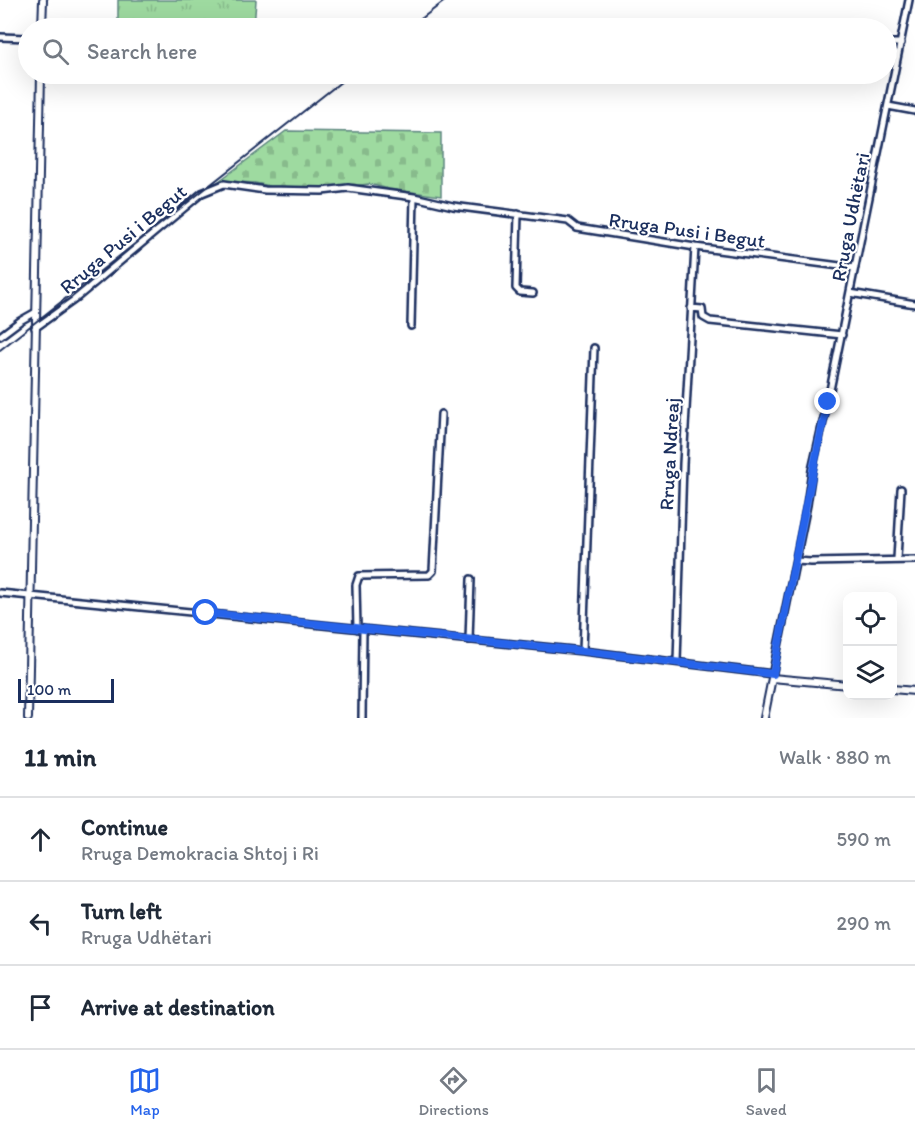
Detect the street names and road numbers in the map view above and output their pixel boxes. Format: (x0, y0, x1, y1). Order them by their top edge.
street label: Rruga Udhëtari (826, 150, 874, 284)
street label: Rruga Pusi i Begut (55, 179, 192, 299)
street label: Rruga Pusi i Begut (607, 207, 767, 253)
street label: Rruga Ndreaj (654, 397, 684, 511)

